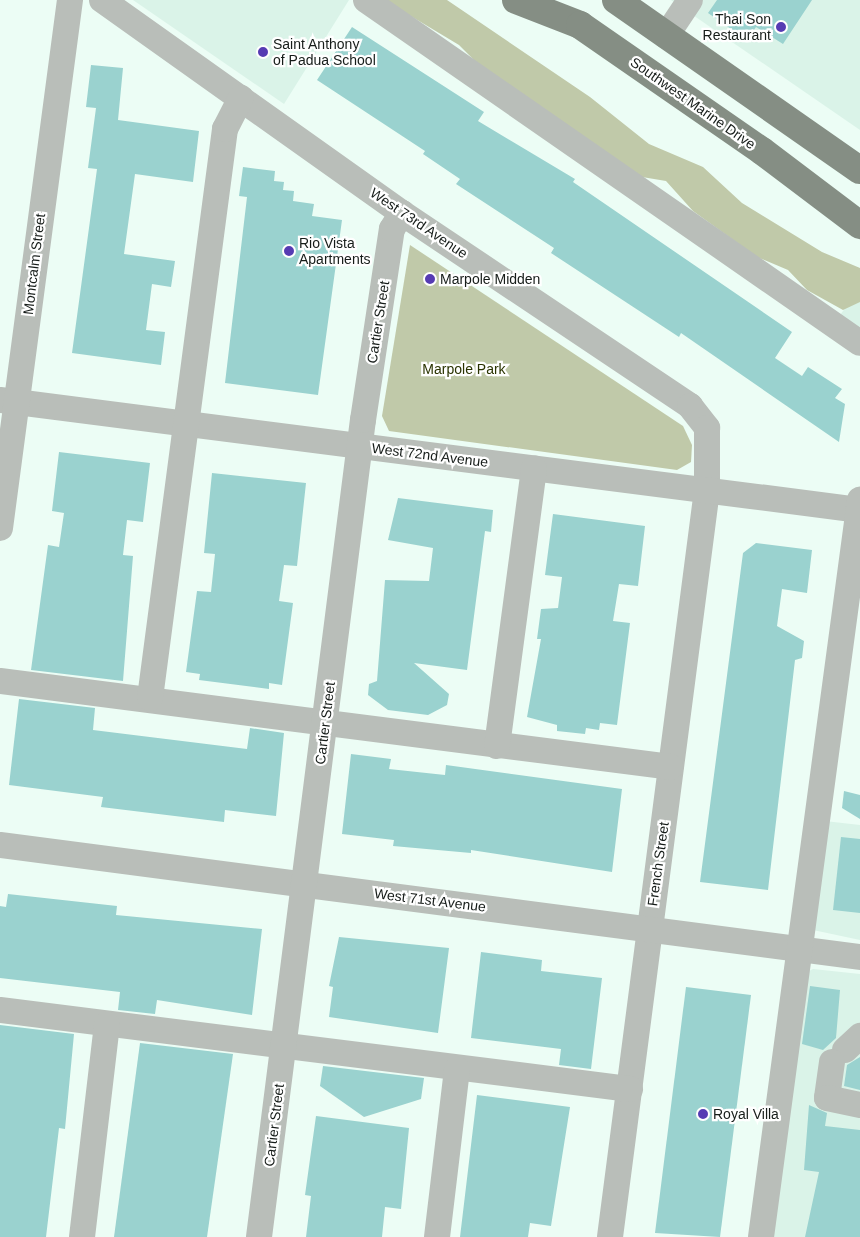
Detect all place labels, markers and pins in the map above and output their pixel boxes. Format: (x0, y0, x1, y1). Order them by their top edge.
place label: Thai Son Restaurant (703, 11, 771, 44)
marker: Thai Son Restaurant (775, 21, 787, 33)
place label: Saint Anthony of Padua School (273, 36, 376, 68)
marker: Saint Anthony of Padua School (257, 46, 269, 58)
place label: Rio Vista Apartments (299, 235, 371, 268)
marker: Rio Vista Apartments (283, 245, 295, 257)
place label: Marpole Midden (440, 271, 540, 287)
marker: Marpole Midden (424, 273, 436, 285)
place label: Royal Villa (713, 1106, 779, 1122)
marker: Royal Villa (697, 1108, 709, 1120)

